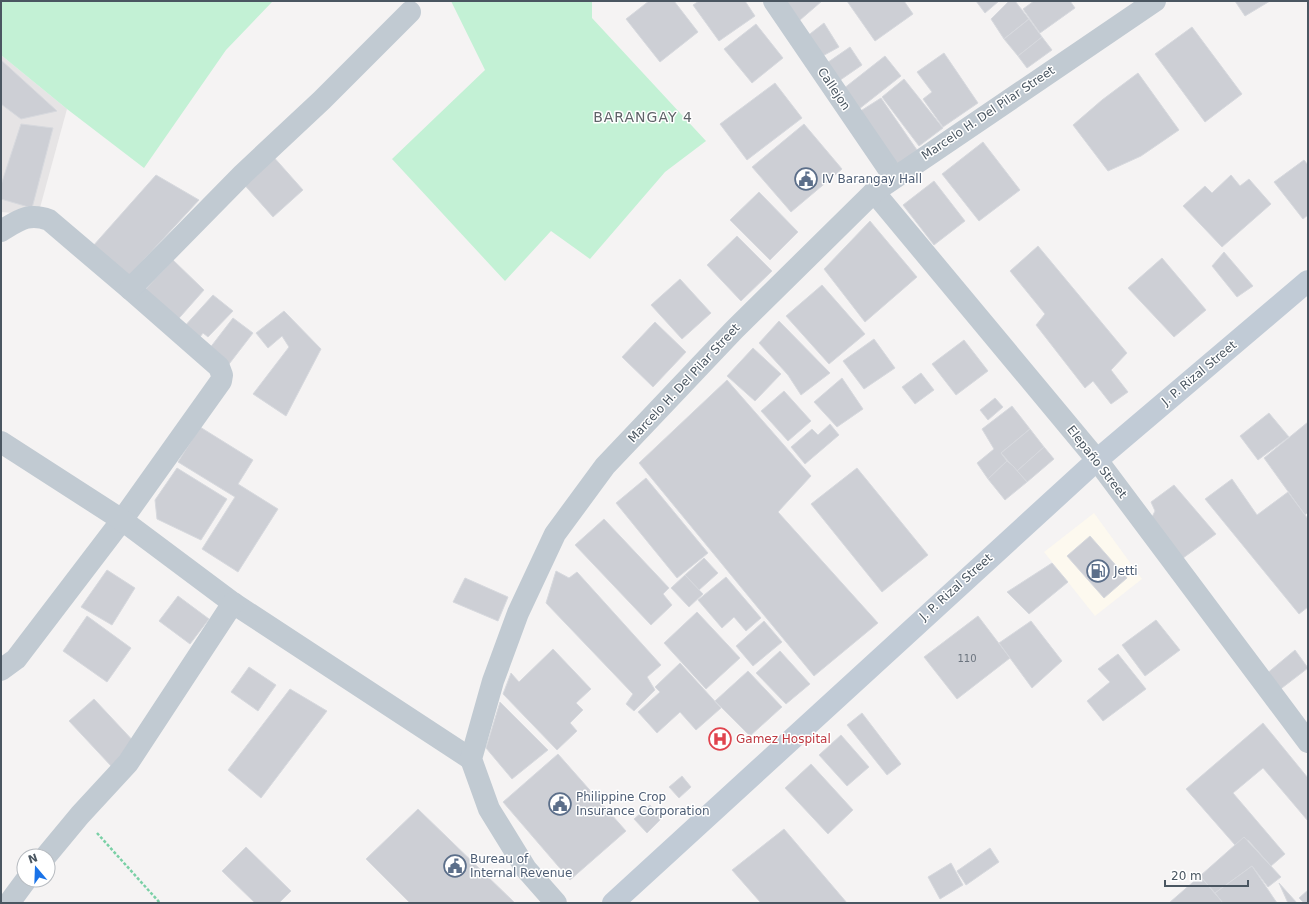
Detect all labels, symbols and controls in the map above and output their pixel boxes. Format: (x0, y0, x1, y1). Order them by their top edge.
street label: Marcelo H. Del Pilar Street (919, 63, 1057, 163)
street label: Callejon (815, 65, 853, 113)
district label: BARANGAY 4 (593, 109, 693, 125)
public building icon: IV Barangay Hall (793, 166, 819, 192)
place label: IV Barangay Hall (822, 172, 922, 186)
street label: Marcelo H. Del Pilar Street (625, 321, 743, 445)
street label: J. P. Rizal Street (1158, 338, 1239, 409)
street label: Elepaño Street (1064, 423, 1130, 501)
street label: J. P. Rizal Street (916, 550, 995, 624)
fuel station icon: Jetti (1085, 558, 1111, 584)
place label: Jetti (1113, 564, 1138, 578)
house number: 110 (957, 653, 977, 664)
hospital icon: Gamez Hospital (707, 726, 733, 752)
place label: Gamez Hospital (736, 732, 831, 746)
place label: Philippine Crop Insurance Corporation (576, 790, 710, 818)
public building icon: Philippine Crop Insurance Corporation (547, 791, 573, 817)
north arrow (16, 848, 56, 888)
text: N (26, 851, 39, 867)
place label: Bureau of Internal Revenue (470, 852, 572, 880)
public building icon: Bureau of Internal Revenue (442, 853, 468, 879)
scale bar (1165, 862, 1248, 888)
text: 20 m (1171, 869, 1202, 883)

